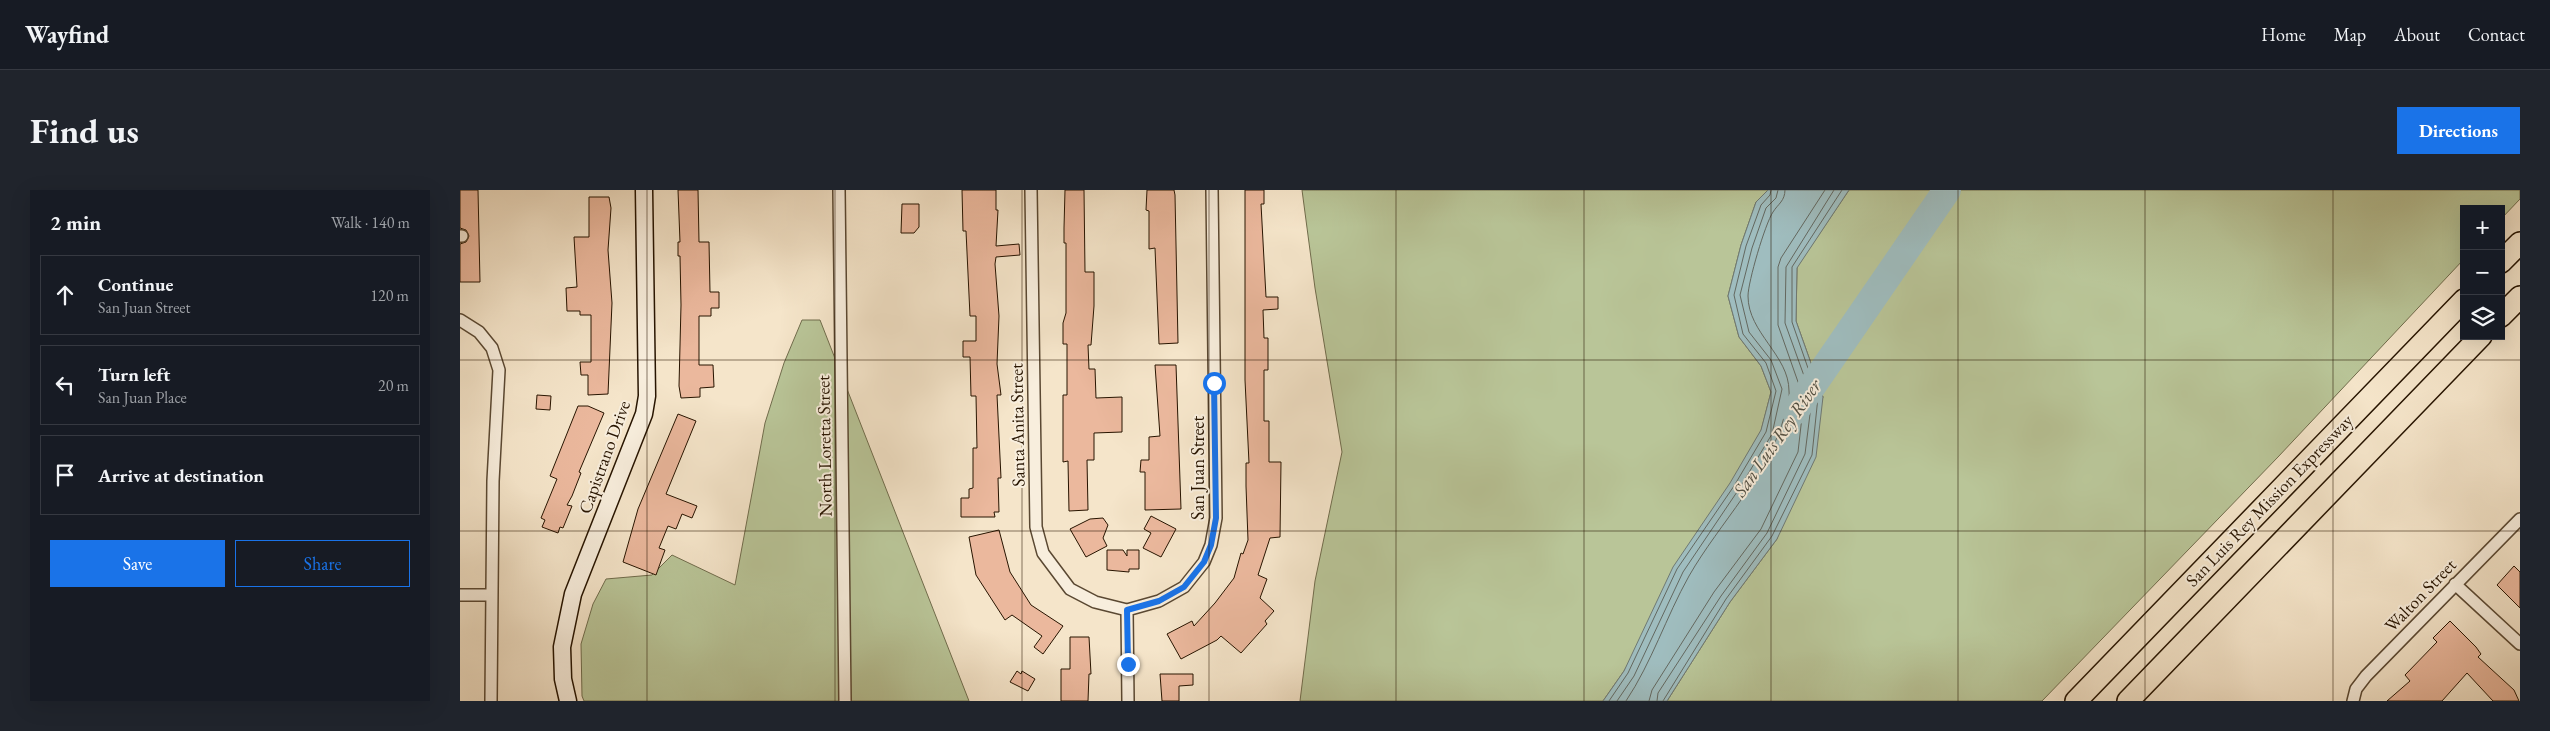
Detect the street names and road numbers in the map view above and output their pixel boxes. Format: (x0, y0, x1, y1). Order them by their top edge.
street label: Santa Anita Street (1004, 363, 1030, 487)
street label: North Loretta Street (811, 375, 837, 517)
street label: Capistrano Drive (573, 397, 635, 517)
street label: San Luis Rey Mission Expressway (2180, 409, 2358, 591)
street label: San Juan Street (1186, 416, 1209, 520)
street label: Walton Street (2379, 553, 2461, 637)

